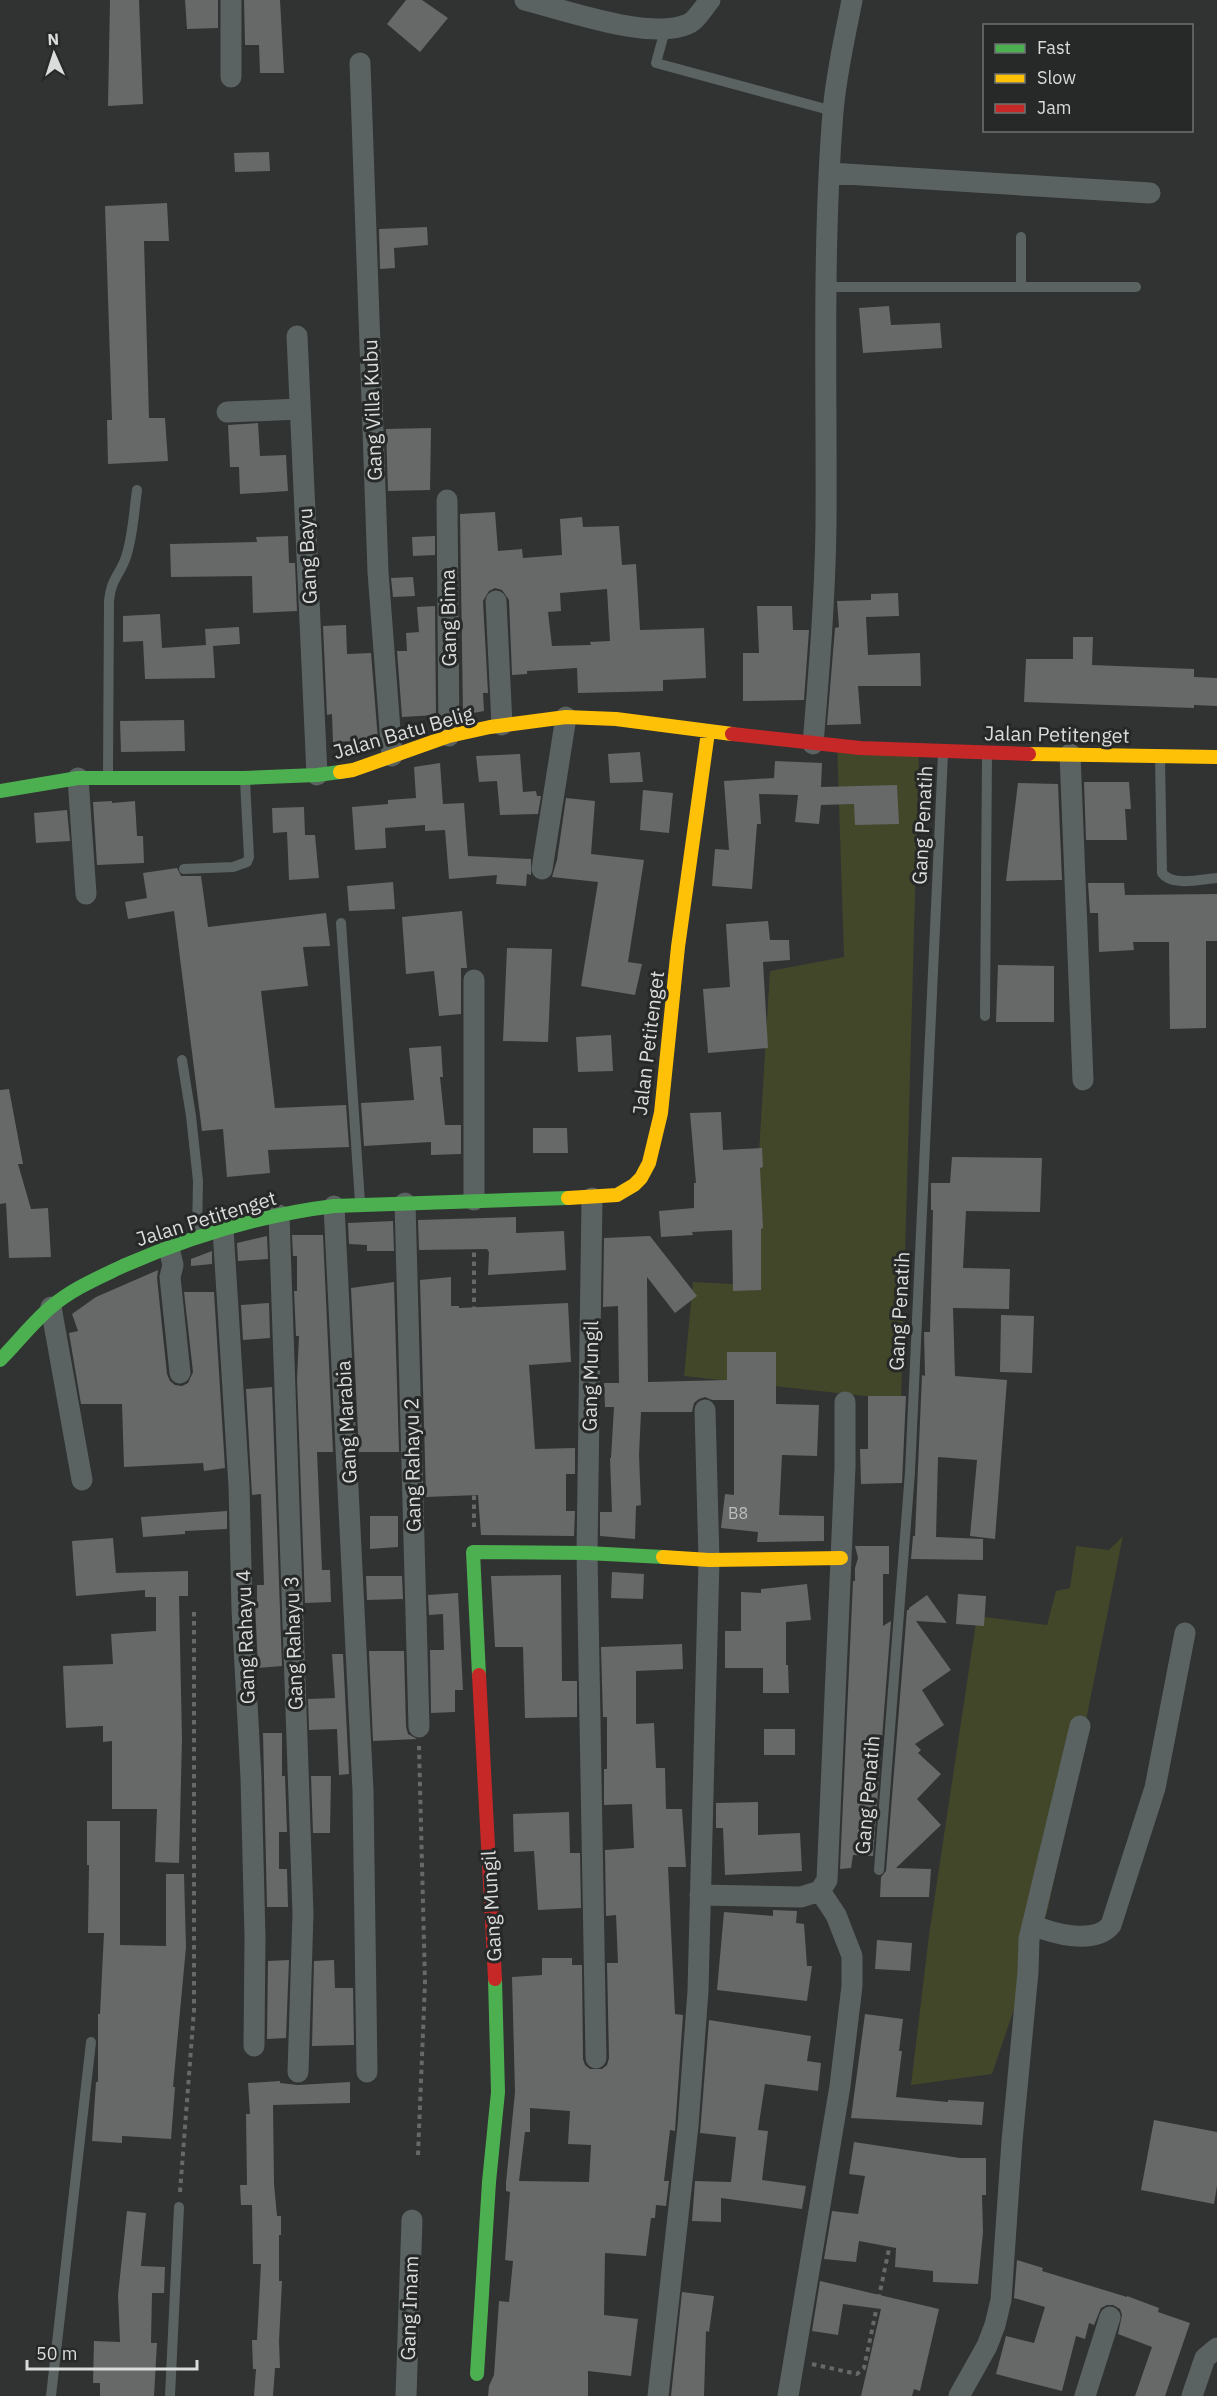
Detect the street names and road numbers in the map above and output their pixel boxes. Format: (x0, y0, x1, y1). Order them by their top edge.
street label: Gang Villa Kubu (356, 339, 388, 481)
street label: Gang Bayu (291, 507, 323, 605)
street label: Gang Bima (434, 569, 462, 667)
street label: Jalan Batu Belig (330, 699, 477, 765)
street label: Jalan Petitenget (984, 719, 1130, 749)
street label: Gang Penatih (905, 765, 939, 885)
street label: Jalan Petitenget (626, 969, 670, 1117)
street label: Jalan Petitenget (132, 1184, 280, 1252)
street label: Gang Penatih (882, 1251, 916, 1371)
street label: Gang Mungil (576, 1320, 604, 1432)
street label: Gang Marabia (329, 1359, 363, 1484)
street label: Gang Rahayu 2 (397, 1398, 427, 1532)
street label: Gang Rahayu 4 (229, 1569, 261, 1705)
street label: Gang Rahayu 3 (277, 1575, 309, 1711)
street label: Gang Penatih (848, 1734, 886, 1856)
street label: Gang Mungil (475, 1850, 507, 1962)
street label: Gang Imam (394, 2255, 424, 2361)

